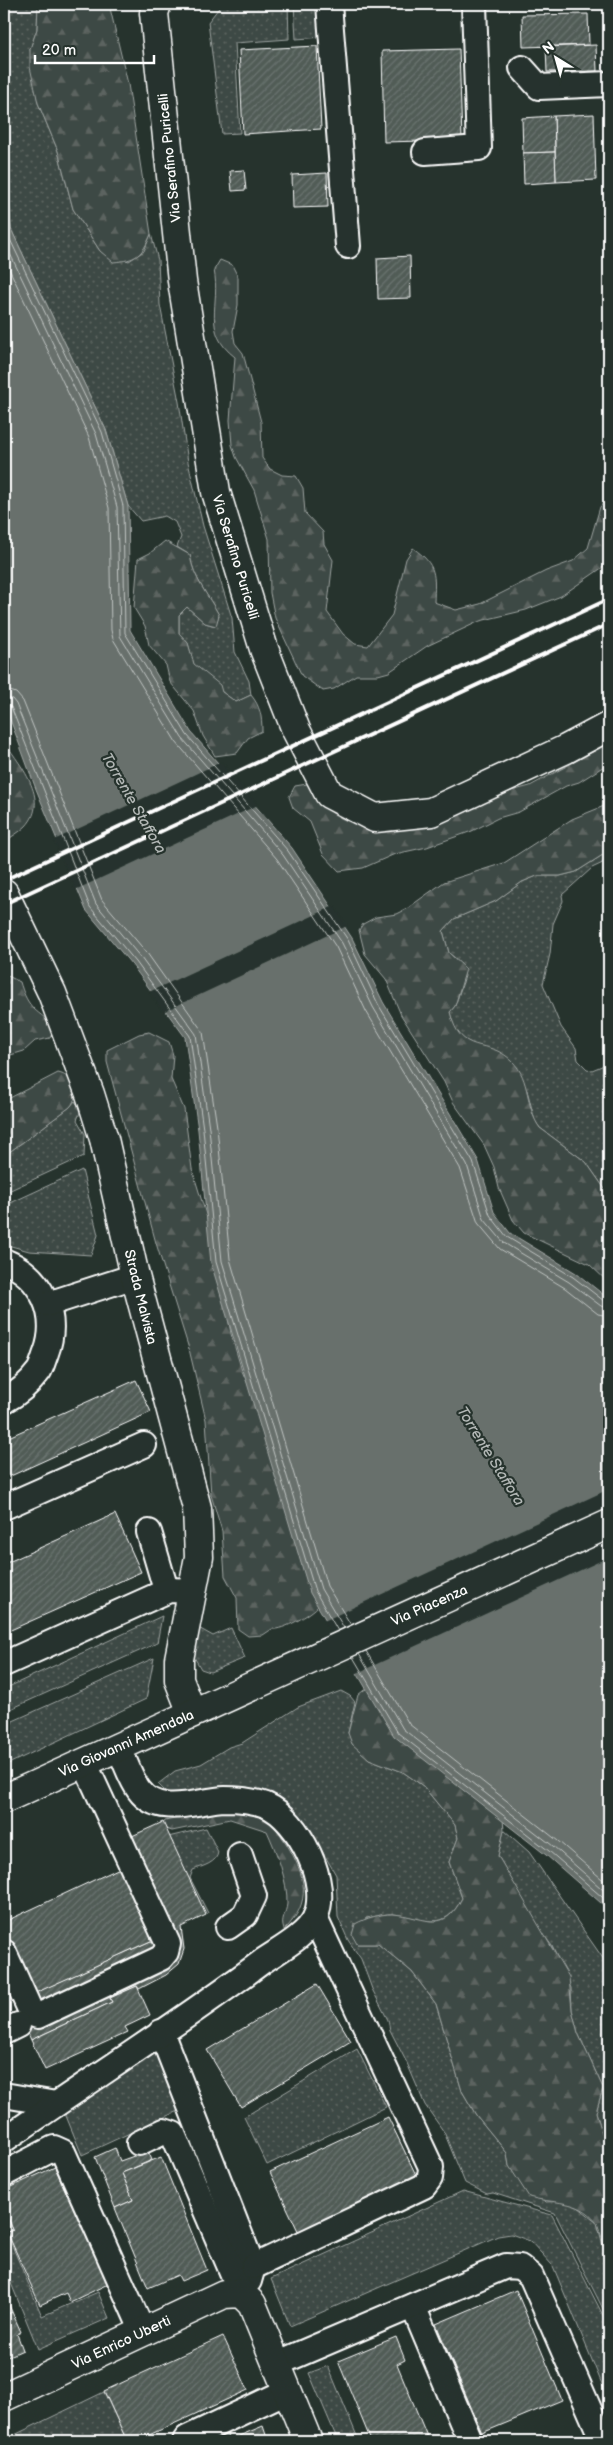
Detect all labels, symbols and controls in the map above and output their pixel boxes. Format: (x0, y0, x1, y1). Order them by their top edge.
scale bar (35, 32, 154, 64)
north arrow (530, 32, 580, 82)
text: N (539, 38, 558, 58)
text: 20 m (42, 41, 76, 60)
street label: Via Serafino Puricelli (154, 93, 185, 223)
street label: Via Serafino Puricelli (208, 493, 263, 622)
water label: Torrente Staffora (97, 749, 170, 857)
street label: Strada Malvista (121, 1248, 161, 1346)
water label: Torrente Staffora (453, 1403, 529, 1509)
street label: Via Piacenza (388, 1581, 470, 1630)
street label: Via Giovanni Amendola (56, 1706, 196, 1781)
street label: Via Enrico Uberti (69, 2312, 174, 2373)

